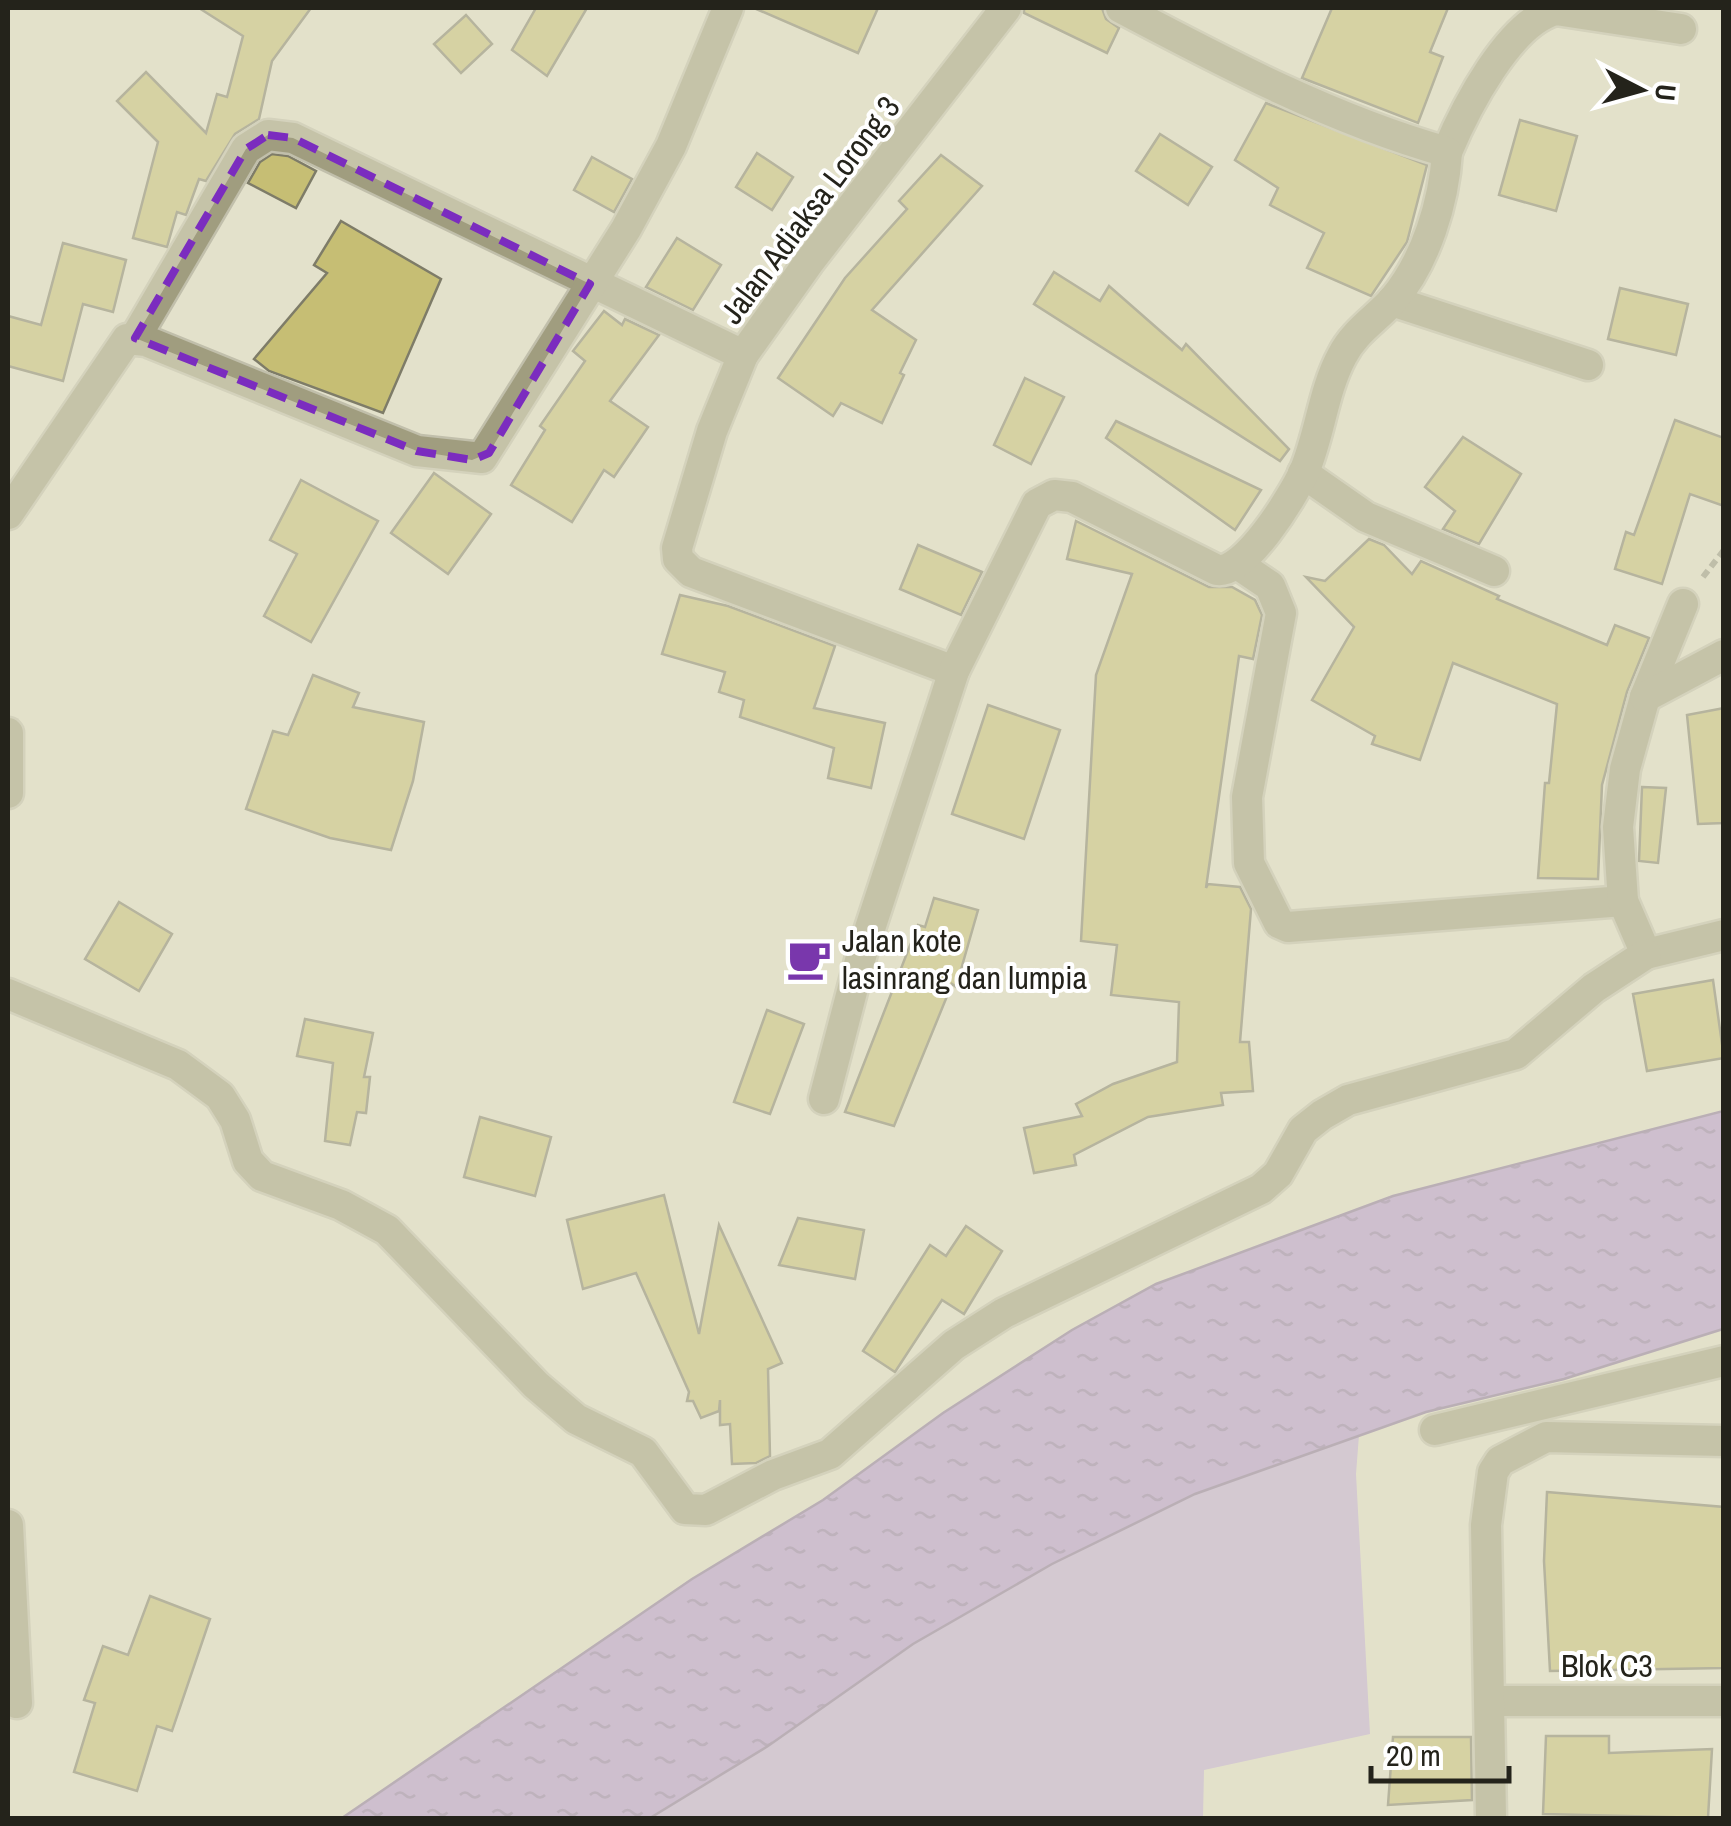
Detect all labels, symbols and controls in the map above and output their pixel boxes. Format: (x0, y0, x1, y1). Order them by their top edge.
north arrow (1591, 40, 1691, 140)
text: U (1646, 82, 1686, 103)
street label: Jalan Adiaksa Lorong 3 (710, 87, 909, 332)
place label: Jalan kote lasinrang dan lumpia (842, 919, 1087, 999)
cafe icon: Jalan kote lasinrang dan lumpia (785, 935, 833, 983)
street label: Blok C3 (1561, 1644, 1653, 1687)
scale bar (1371, 1721, 1508, 1783)
text: 20 m (1386, 1735, 1441, 1775)

